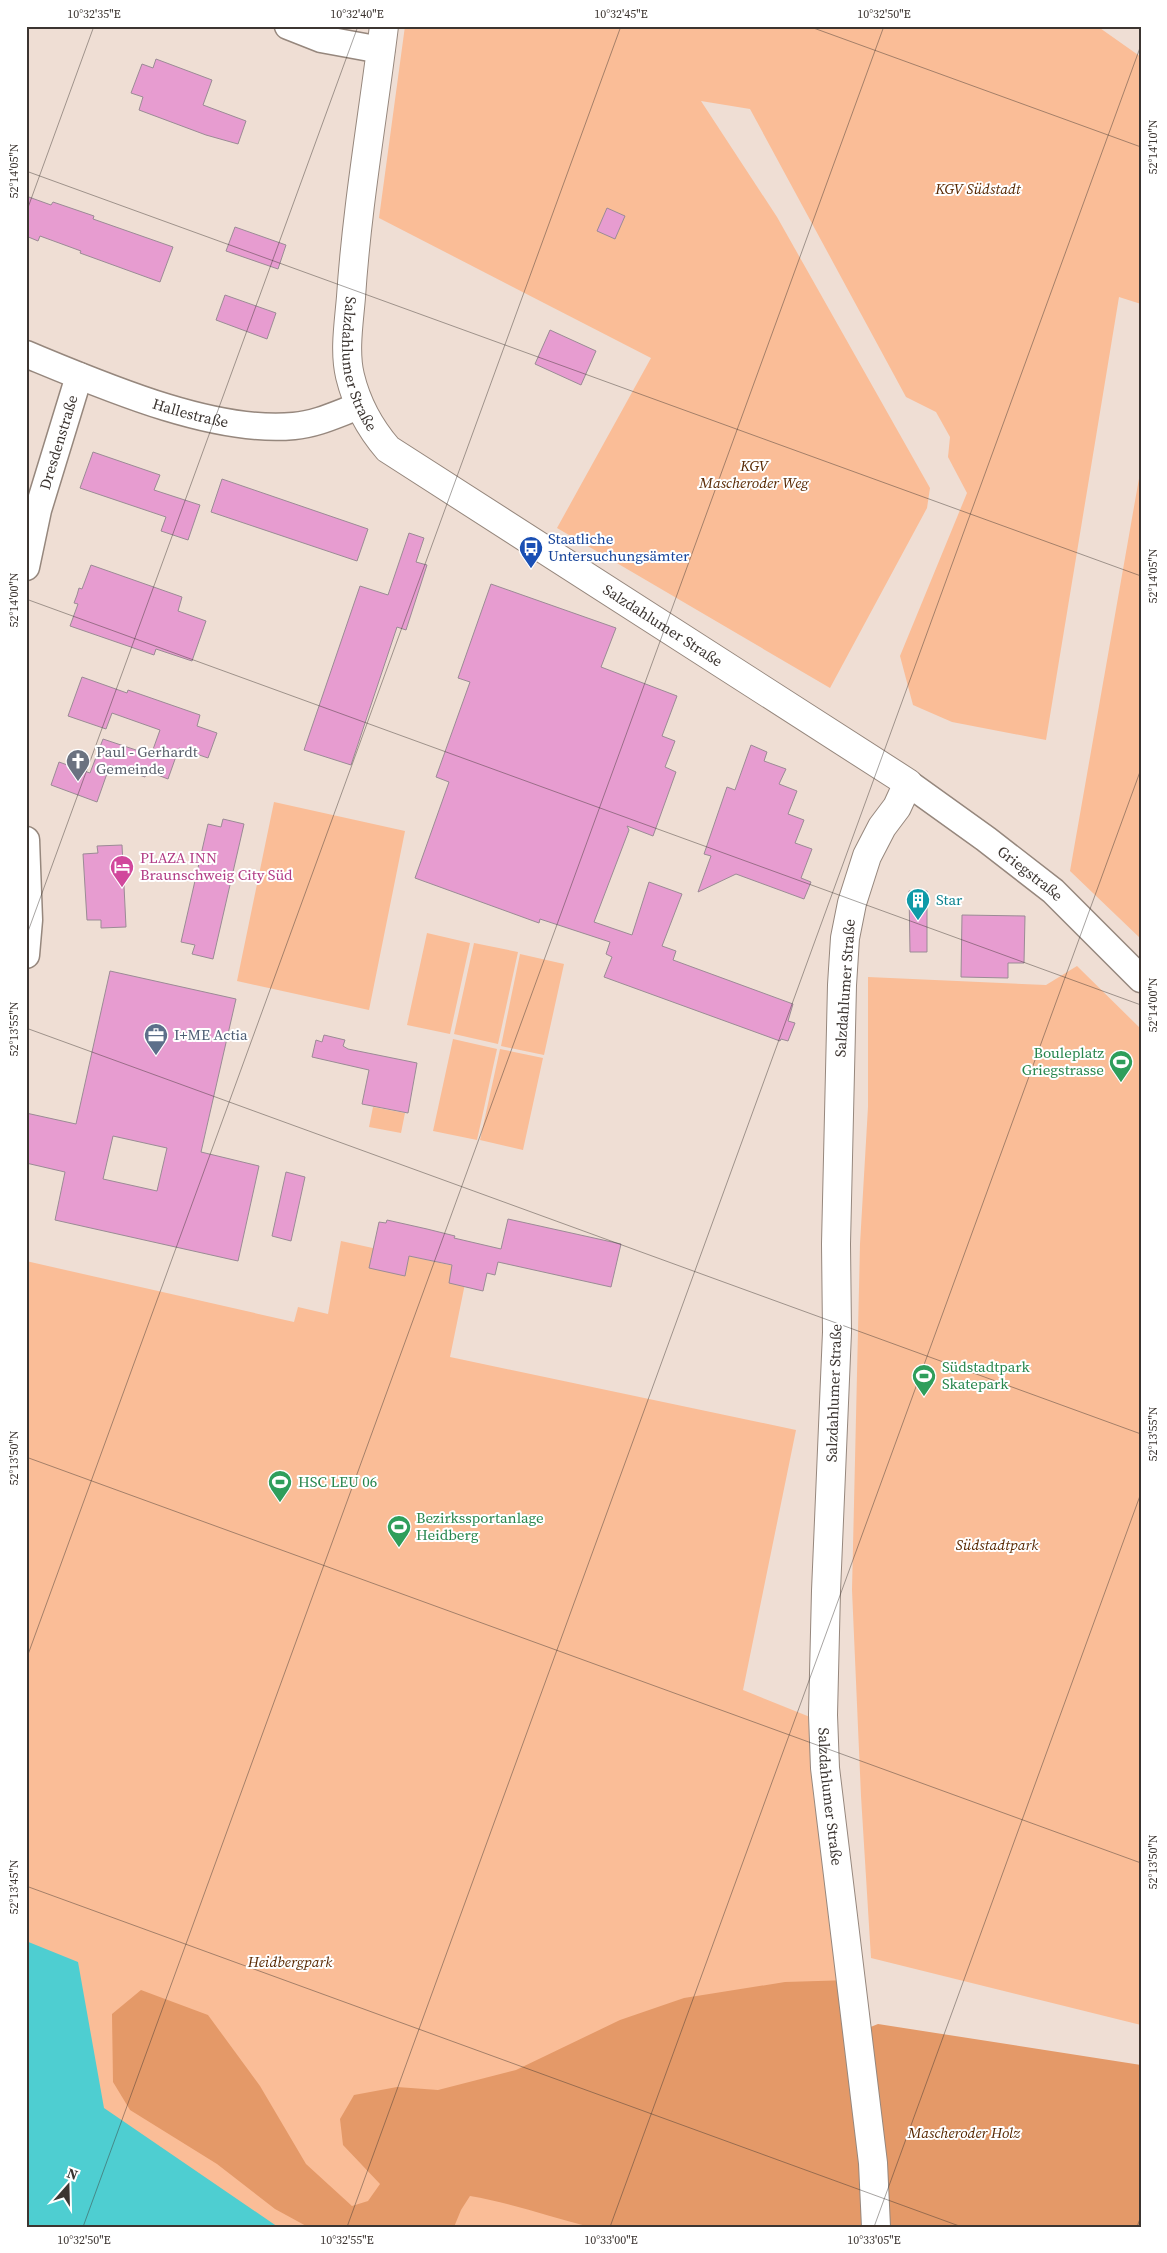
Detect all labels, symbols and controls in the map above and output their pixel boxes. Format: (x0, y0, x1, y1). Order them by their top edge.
text: 10°32'35"E (67, 6, 121, 22)
text: 10°32'40"E (330, 6, 384, 22)
text: 10°32'45"E (594, 6, 648, 22)
text: 10°32'50"E (857, 6, 911, 22)
text: 52°14'10"N (1145, 119, 1161, 175)
text: 52°14'05"N (6, 143, 22, 199)
park label: KGV Südstadt (934, 178, 1022, 199)
street label: Salzdahlumer Straße (337, 296, 383, 435)
street label: Dresdenstraße (34, 392, 83, 492)
street label: Hallestraße (150, 393, 230, 432)
park label: KGV Mascheroder Weg (698, 455, 809, 493)
place label: Staatliche Untersuchungsämter (548, 528, 690, 566)
bus stop icon: Staatliche Untersuchungsämter (518, 535, 544, 569)
text: 52°14'05"N (1145, 548, 1161, 604)
text: 52°14'00"N (6, 572, 22, 628)
street label: Salzdahlumer Straße (599, 579, 727, 671)
place label: Paul - Gerhardt Gemeinde (96, 741, 198, 779)
church icon: Paul - Gerhardt Gemeinde (65, 748, 91, 782)
street label: Griegstraße (993, 841, 1068, 906)
place label: PLAZA INN Braunschweig City Süd (140, 847, 293, 885)
hotel icon: PLAZA INN Braunschweig City Süd (109, 854, 135, 888)
building icon: Star (905, 887, 931, 921)
place label: Star (936, 889, 963, 910)
street label: Salzdahlumer Straße (829, 918, 860, 1058)
text: 52°14'00"N (1145, 977, 1161, 1033)
text: 52°13'55"N (6, 1001, 22, 1057)
office icon: I+ME Actia (143, 1022, 169, 1056)
place label: I+ME Actia (174, 1024, 248, 1045)
place label: Bouleplatz Griegstrasse (1022, 1042, 1104, 1080)
sports icon: Bouleplatz Griegstrasse (1108, 1049, 1134, 1083)
street label: Salzdahlumer Straße (821, 1323, 846, 1463)
place label: Südstadtpark Skatepark (942, 1356, 1031, 1394)
sports icon: Südstadtpark Skatepark (911, 1363, 937, 1397)
text: 52°13'55"N (1145, 1406, 1161, 1462)
text: 52°13'50"N (6, 1430, 22, 1486)
sports icon: HSC LEU 06 (267, 1469, 293, 1503)
place label: HSC LEU 06 (298, 1471, 377, 1492)
place label: Bezirkssportanlage Heidberg (416, 1507, 544, 1545)
sports icon: Bezirkssportanlage Heidberg (386, 1514, 412, 1548)
park label: Südstadtpark (956, 1534, 1039, 1555)
street label: Salzdahlumer Straße (813, 1727, 848, 1867)
text: 52°13'50"N (1145, 1834, 1161, 1890)
text: 52°13'45"N (6, 1859, 22, 1915)
park label: Heidbergpark (247, 1951, 333, 1972)
park label: Mascheroder Holz (907, 2122, 1021, 2143)
north arrow (42, 2160, 92, 2210)
text: N (64, 2163, 81, 2185)
text: 10°32'50"E (57, 2232, 111, 2248)
text: 10°32'55"E (320, 2232, 374, 2248)
text: 10°33'00"E (584, 2232, 638, 2248)
text: 10°33'05"E (847, 2232, 901, 2248)

